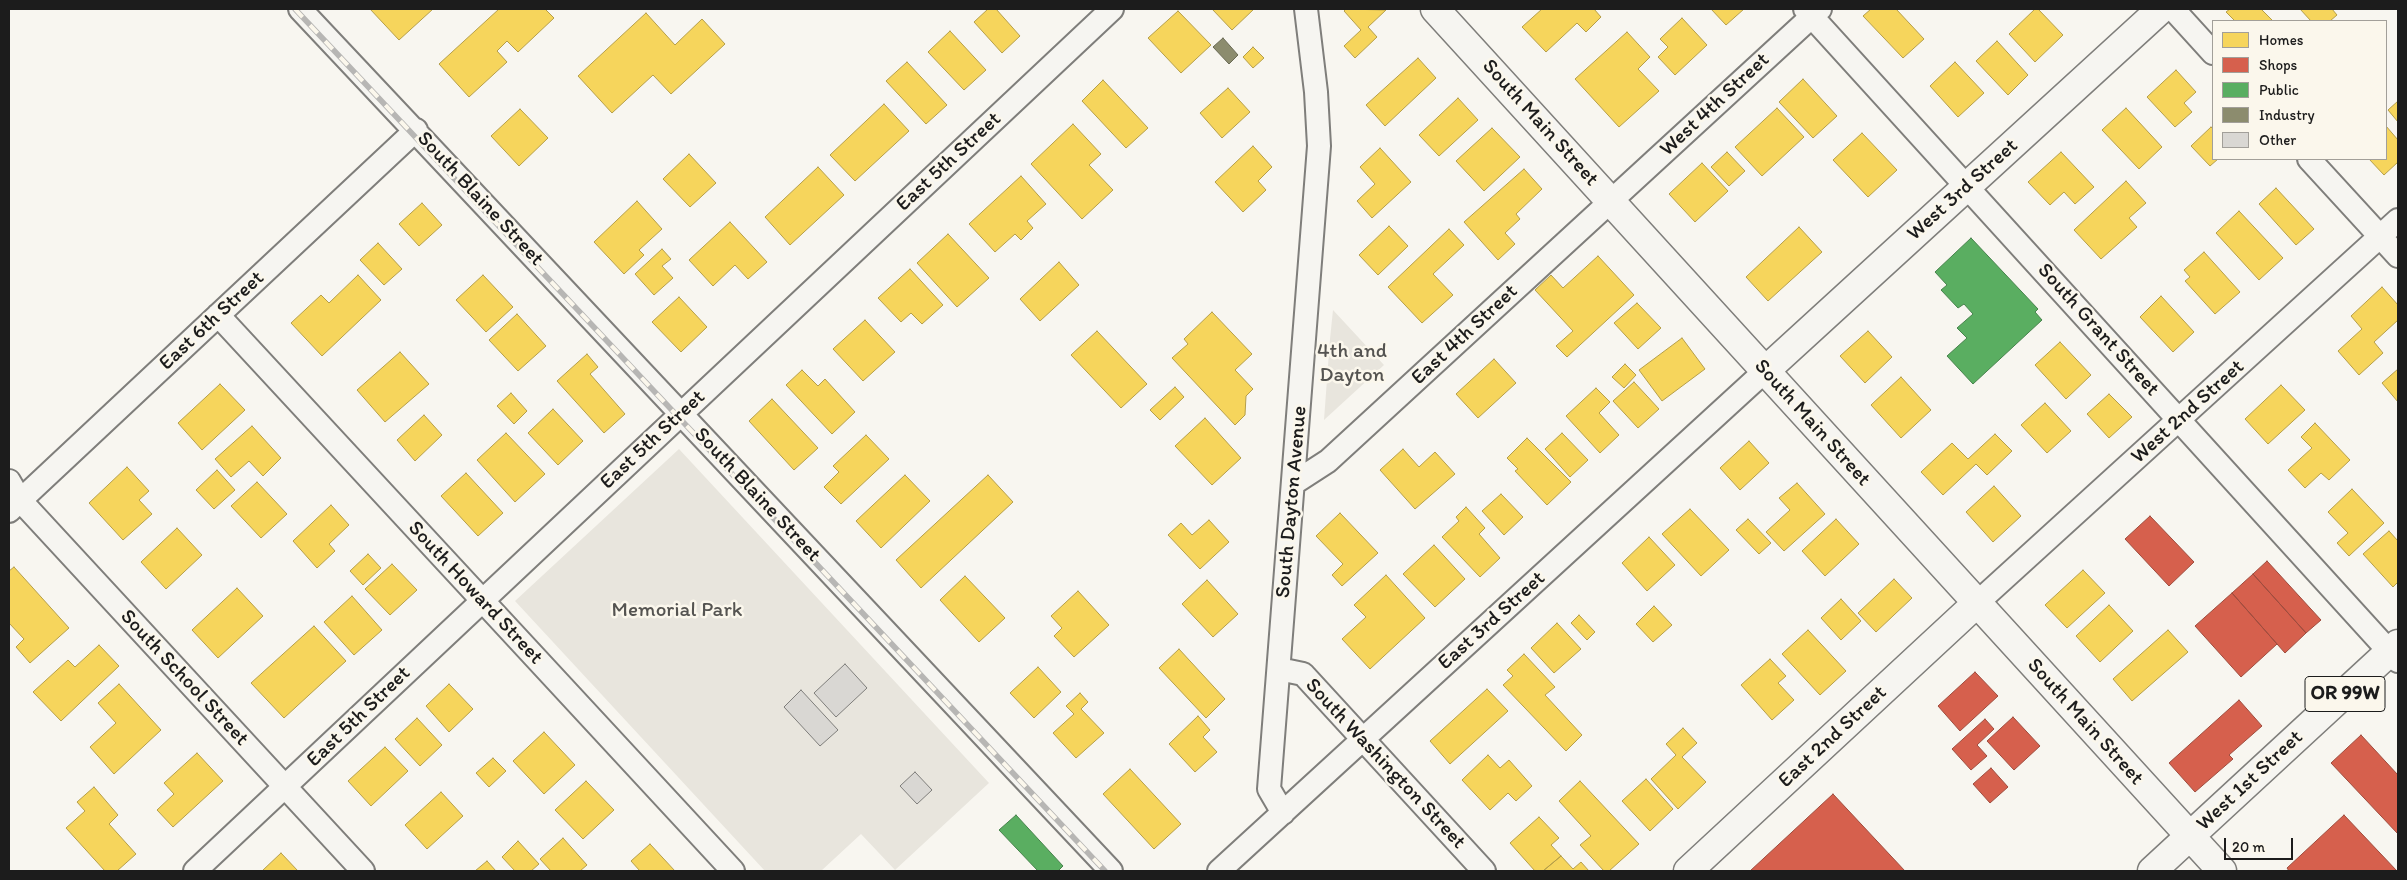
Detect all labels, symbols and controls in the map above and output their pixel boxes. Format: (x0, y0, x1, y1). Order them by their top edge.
legend (2212, 20, 2387, 160)
text: Homes (2259, 31, 2303, 49)
street label: West 4th Street (1655, 48, 1775, 162)
street label: South Main Street (1476, 54, 1604, 192)
text: Shops (2259, 56, 2297, 74)
text: Public (2259, 81, 2299, 99)
text: Industry (2259, 106, 2315, 124)
street label: East 5th Street (891, 107, 1007, 217)
street label: South Blaine Street (411, 127, 549, 271)
text: Other (2259, 131, 2296, 149)
street label: West 3rd Street (1902, 134, 2024, 246)
street label: South Grant Street (2032, 258, 2164, 402)
street label: East 6th Street (154, 266, 270, 376)
street label: East 4th Street (1407, 279, 1523, 391)
park label: 4th and Dayton (1317, 339, 1387, 389)
street label: South Main Street (1748, 354, 1876, 492)
street label: West 2nd Street (2126, 355, 2250, 469)
street label: East 5th Street (595, 385, 711, 495)
street label: South Dayton Avenue (1271, 405, 1313, 599)
street label: South Blaine Street (688, 423, 826, 567)
street label: South Howard Street (402, 516, 548, 670)
street label: East 3rd Street (1433, 566, 1551, 676)
park label: Memorial Park (611, 598, 743, 624)
street label: South School Street (114, 605, 254, 751)
street label: South Main Street (2021, 653, 2149, 791)
street label: East 5th Street (302, 661, 416, 773)
street label: South Washington Street (1299, 673, 1471, 855)
road number: OR 99W (2305, 676, 2385, 712)
street label: East 2nd Street (1774, 680, 1892, 794)
street label: West 1st Street (2192, 725, 2308, 837)
scale bar (2227, 828, 2296, 860)
text: 20 m (2232, 838, 2265, 856)

